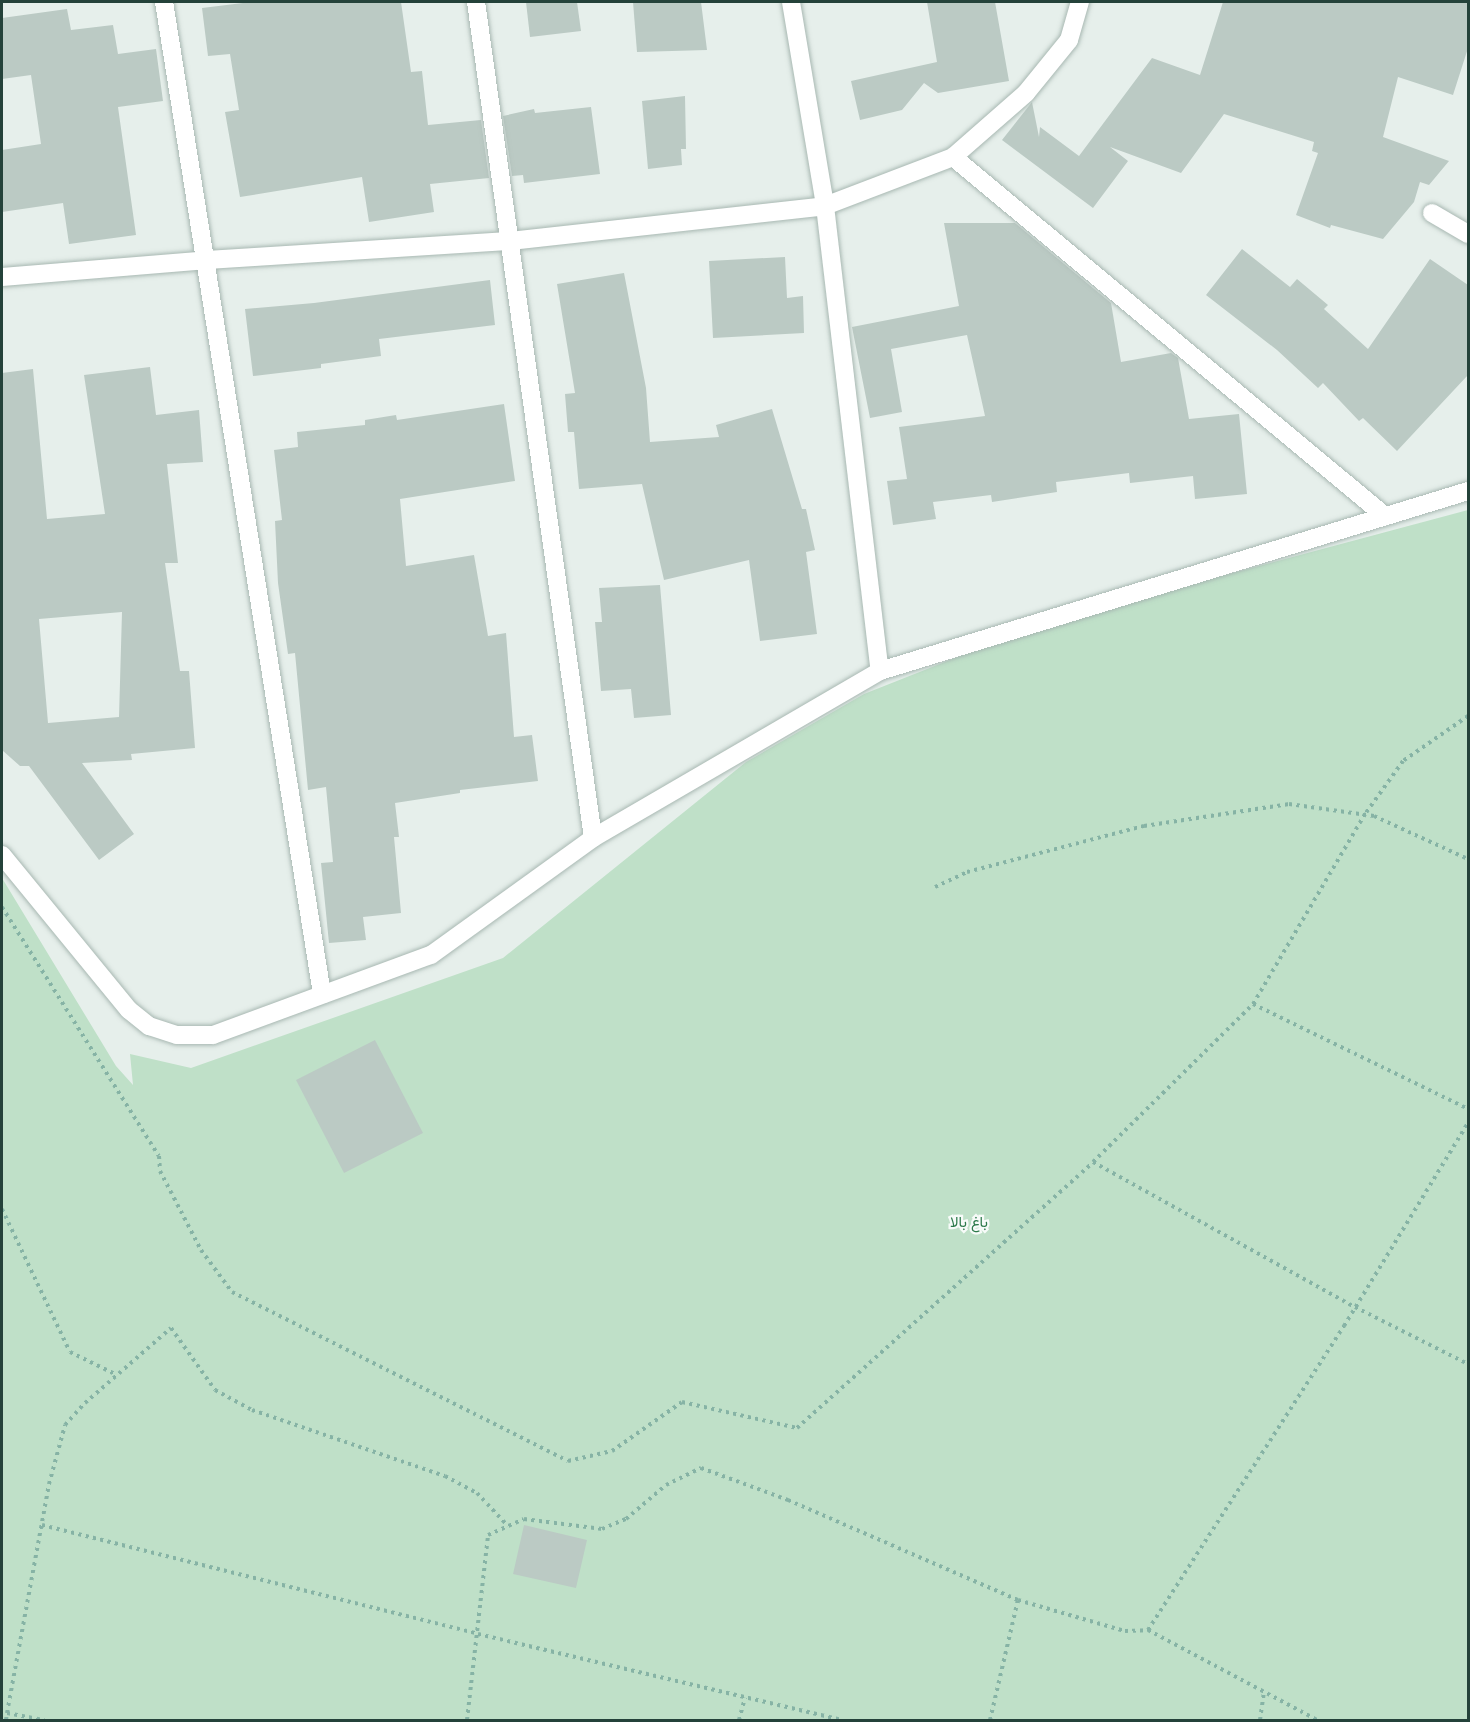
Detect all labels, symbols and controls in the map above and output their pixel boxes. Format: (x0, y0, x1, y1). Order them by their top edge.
park label: باغ بالا (950, 1213, 988, 1231)

